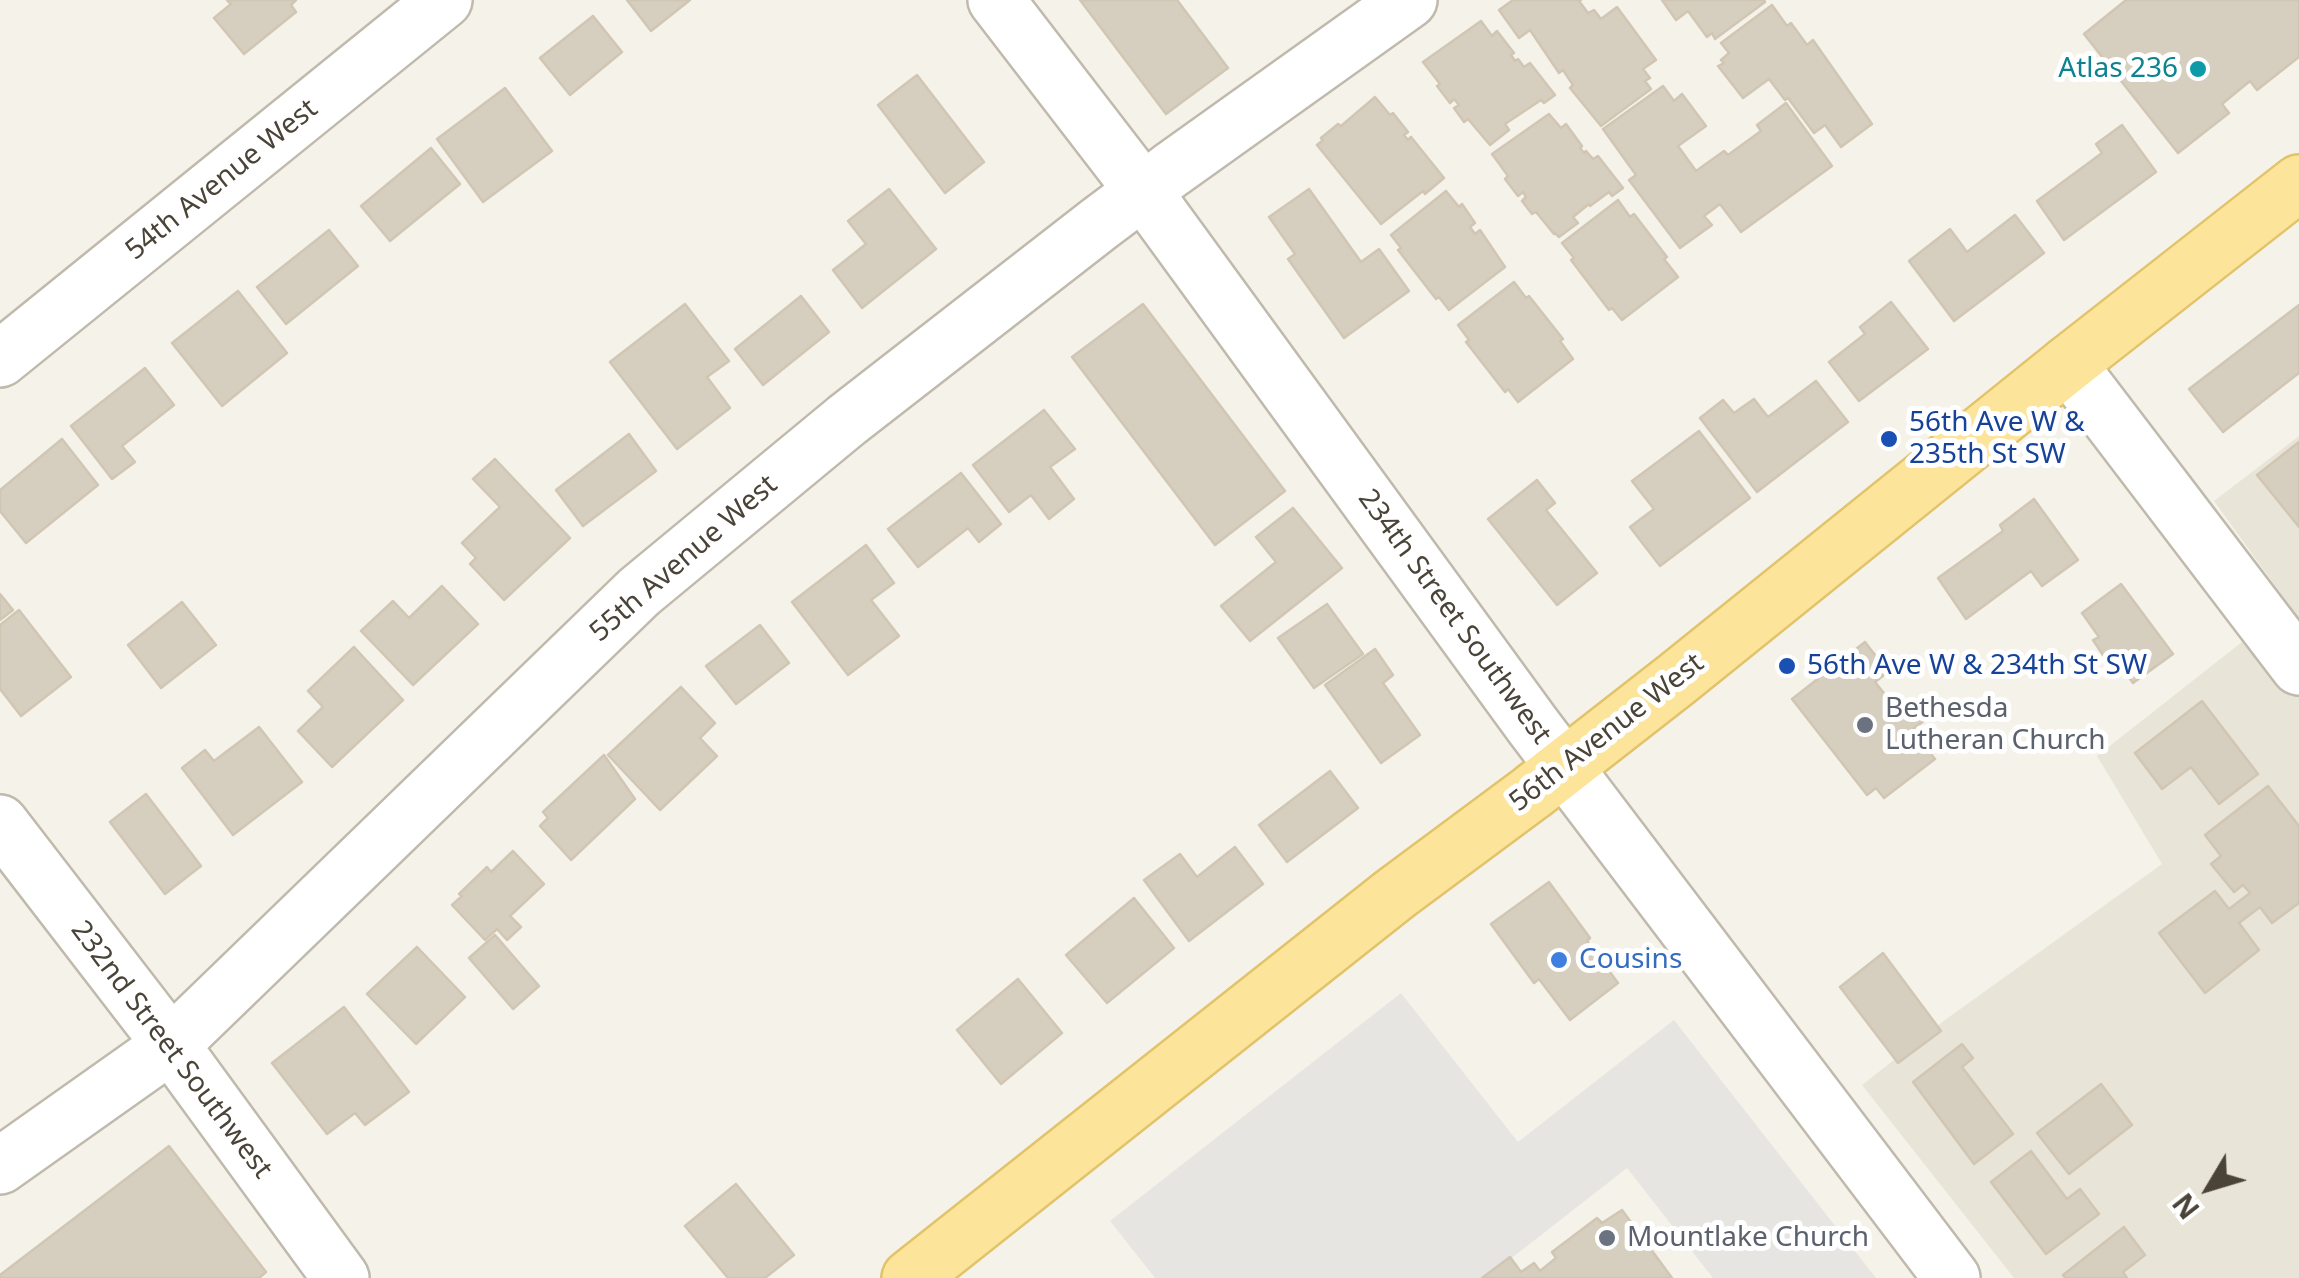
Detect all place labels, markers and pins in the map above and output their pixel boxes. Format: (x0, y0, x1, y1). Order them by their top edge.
place label: Atlas 236 (2058, 52, 2178, 86)
marker: Atlas 236 (2187, 58, 2209, 80)
place label: 56th Ave W & 235th St SW (1909, 406, 2085, 472)
marker: 56th Ave W & 235th St SW (1878, 428, 1900, 450)
place label: 56th Ave W & 234th St SW (1807, 649, 2147, 683)
marker: 56th Ave W & 234th St SW (1776, 655, 1798, 677)
place label: Bethesda Lutheran Church (1885, 692, 2106, 758)
marker: Bethesda Lutheran Church (1854, 714, 1876, 736)
place label: Cousins (1579, 943, 1682, 977)
marker: Cousins (1548, 949, 1570, 971)
place label: Mountlake Church (1627, 1221, 1869, 1255)
marker: Mountlake Church (1596, 1227, 1618, 1249)

